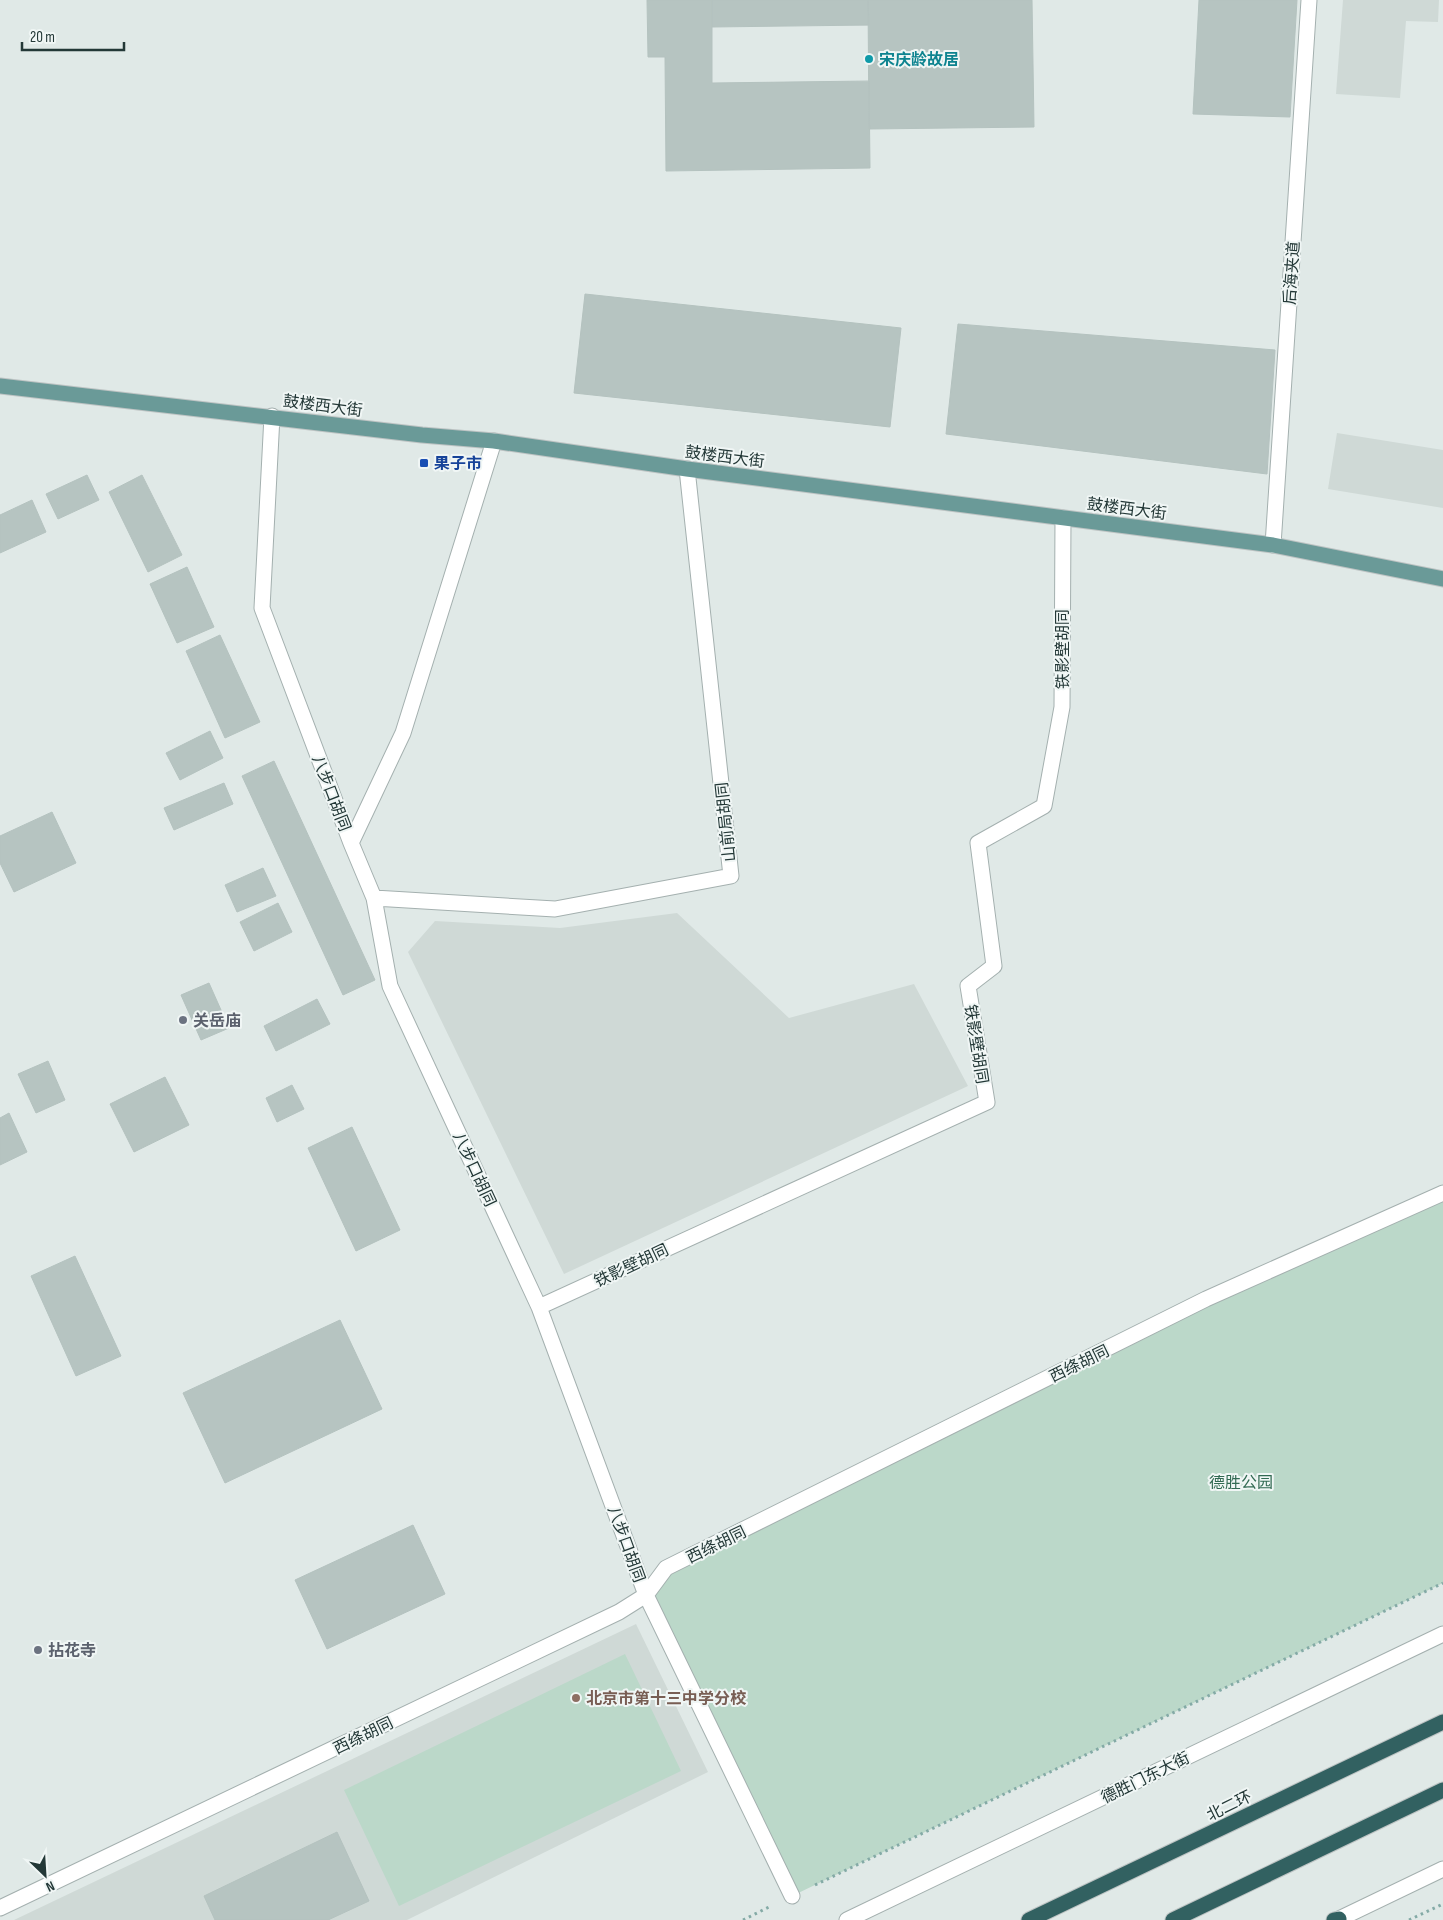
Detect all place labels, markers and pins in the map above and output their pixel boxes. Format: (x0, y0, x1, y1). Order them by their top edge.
place label: 宋庆龄故居 (879, 50, 959, 70)
marker: 宋庆龄故居 (863, 53, 875, 65)
place label: 果子市 (434, 455, 482, 474)
marker: 果子市 (418, 457, 430, 469)
place label: 关岳庙 (193, 1012, 241, 1031)
marker: 关岳庙 (177, 1014, 189, 1026)
place label: 拈花寺 (48, 1642, 96, 1661)
marker: 拈花寺 (32, 1644, 44, 1656)
place label: 北京市第十三中学分校 (586, 1689, 747, 1709)
marker: 北京市第十三中学分校 (570, 1692, 582, 1704)

